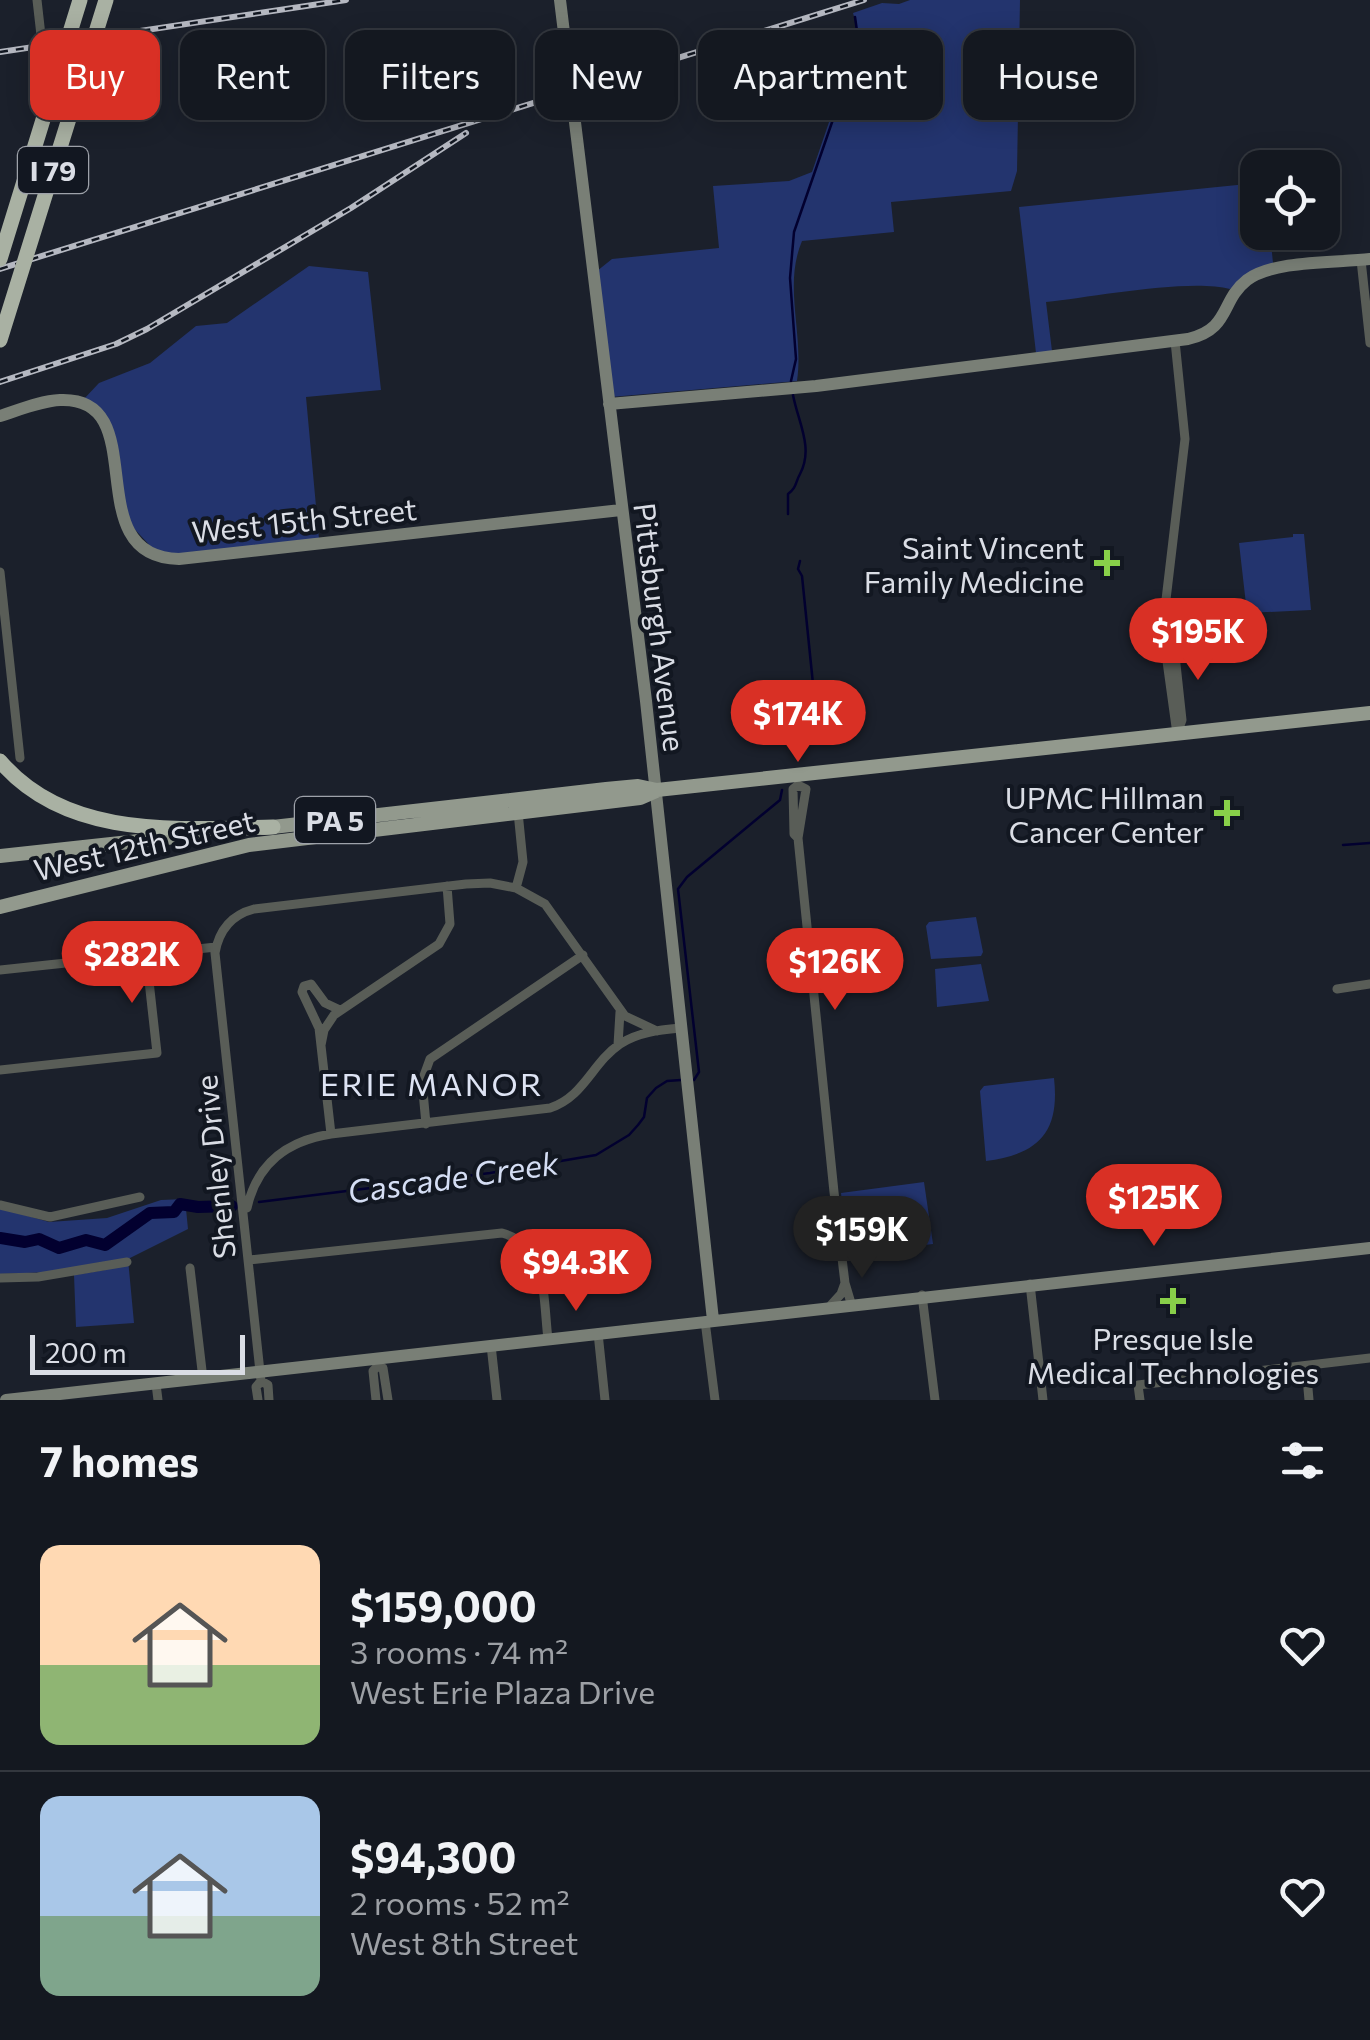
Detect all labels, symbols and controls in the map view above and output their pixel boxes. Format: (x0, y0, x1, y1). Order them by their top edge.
chip: Buy (30, 30, 160, 120)
chip: Rent (180, 30, 325, 120)
chip: Filters (345, 30, 515, 120)
chip: New (535, 30, 678, 120)
chip: Apartment (698, 30, 943, 120)
chip: House (963, 30, 1134, 120)
road number: I 79 (18, 147, 88, 193)
map controls (1240, 150, 1340, 250)
button: locate (1240, 150, 1340, 250)
street label: West 15th Street (190, 489, 418, 549)
street label: Pittsburgh Avenue (627, 500, 695, 754)
place label: Saint Vincent Family Medicine (864, 528, 1084, 599)
marker: Saint Vincent Family Medicine (1094, 550, 1120, 576)
pin: $195K (1128, 598, 1268, 683)
text: $195K (1151, 610, 1245, 650)
pin: $174K (728, 680, 868, 765)
text: $174K (753, 692, 843, 732)
place label: UPMC Hillman Cancer Center (1005, 778, 1204, 849)
road number: PA 5 (295, 797, 375, 843)
marker: UPMC Hillman Cancer Center (1214, 800, 1240, 826)
street label: West 12th Street (30, 801, 258, 887)
pin: $282K (62, 921, 202, 1006)
pin: $126K (765, 928, 905, 1013)
text: $282K (84, 933, 180, 973)
text: $126K (789, 940, 881, 980)
district label: ERIE MANOR (320, 1063, 544, 1103)
street label: Shenley Drive (186, 1073, 242, 1261)
water label: Cascade Creek (345, 1141, 562, 1211)
pin: $125K (1084, 1164, 1224, 1249)
text: $125K (1108, 1176, 1200, 1216)
pin: $159K (792, 1196, 932, 1281)
text: $159K (815, 1208, 909, 1248)
pin: $94.3K (495, 1229, 657, 1314)
text: $94.3K (522, 1241, 630, 1281)
marker: Presque Isle Medical Technologies (1160, 1288, 1186, 1314)
place label: Presque Isle Medical Technologies (1027, 1319, 1319, 1390)
scale bar (30, 1330, 245, 1374)
text: 200 m (45, 1335, 127, 1369)
icon: filters (1275, 1433, 1330, 1488)
text: 7 homes (40, 1434, 199, 1486)
text: $159,000 (350, 1579, 537, 1631)
icon: home (120, 1585, 240, 1705)
icon: heart (1275, 1618, 1330, 1673)
text: 3 rooms · 74 m² (350, 1631, 568, 1671)
text: West Erie Plaza Drive (350, 1671, 655, 1711)
text: $94,300 (350, 1830, 516, 1882)
icon: home (120, 1836, 240, 1956)
icon: heart (1275, 1869, 1330, 1924)
text: 2 rooms · 52 m² (350, 1882, 570, 1922)
text: West 8th Street (350, 1922, 578, 1962)

